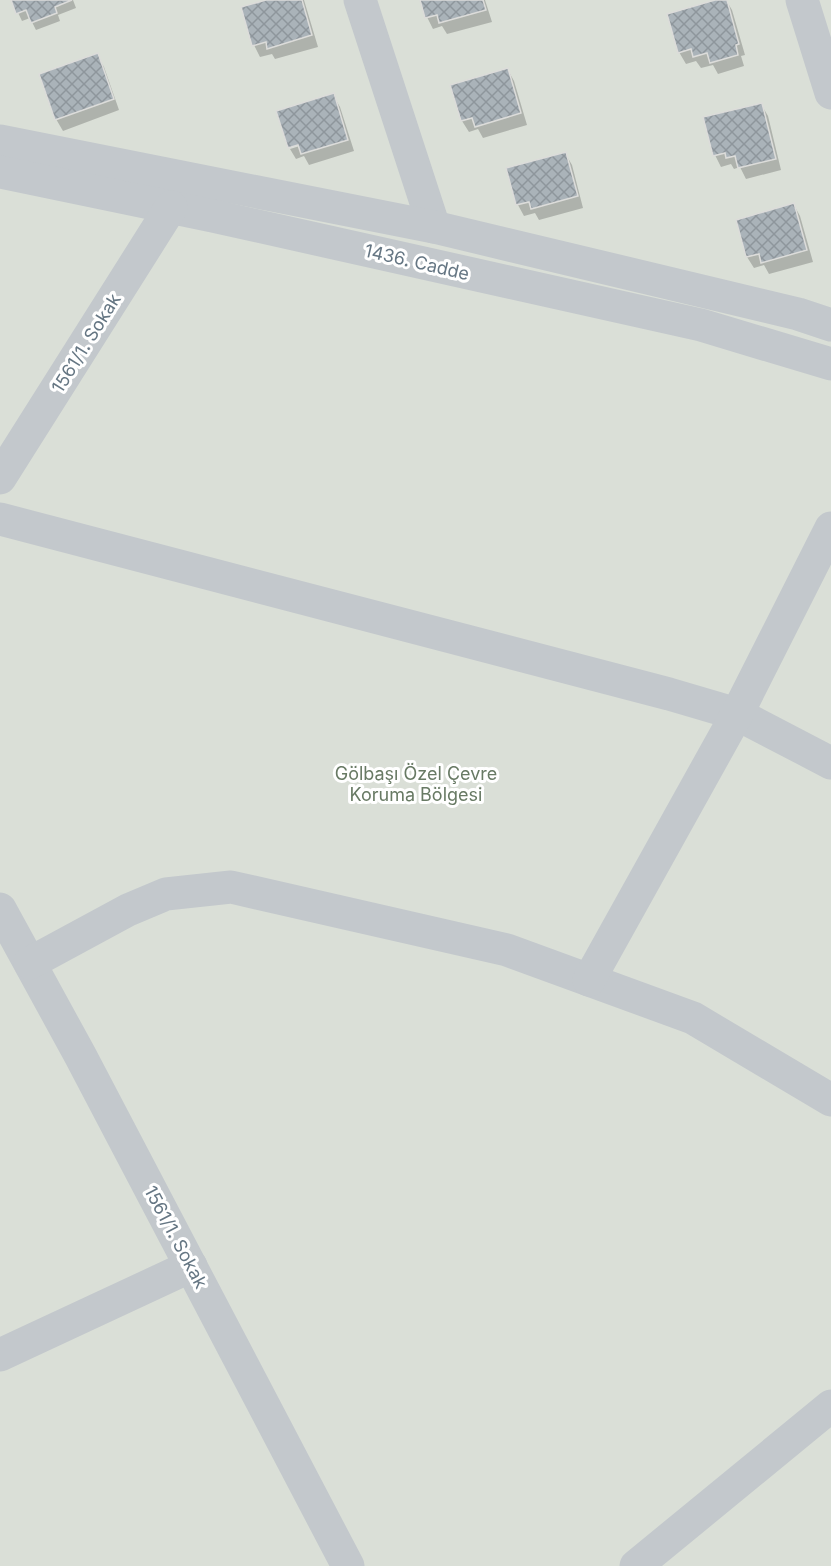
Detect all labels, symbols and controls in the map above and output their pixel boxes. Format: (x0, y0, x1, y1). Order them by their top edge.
street label: 1436. Cadde (363, 240, 471, 284)
street label: 1561/1. Sokak (47, 289, 125, 396)
park label: Gölbaşı Özel Çevre Koruma Bölgesi (335, 762, 497, 805)
street label: 1561/1. Sokak (140, 1182, 212, 1292)

